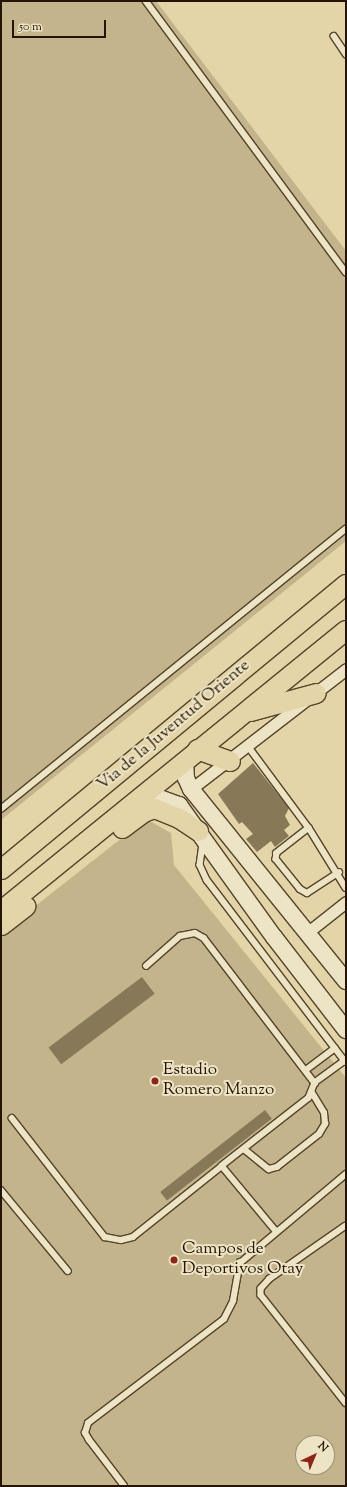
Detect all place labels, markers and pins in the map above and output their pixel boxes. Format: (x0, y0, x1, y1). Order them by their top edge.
place label: Estadio Romero Manzo (163, 1061, 274, 1101)
marker: Estadio Romero Manzo (150, 1076, 160, 1086)
place label: Campos de Deportivos Otay (182, 1240, 303, 1280)
marker: Campos de Deportivos Otay (169, 1255, 179, 1265)

